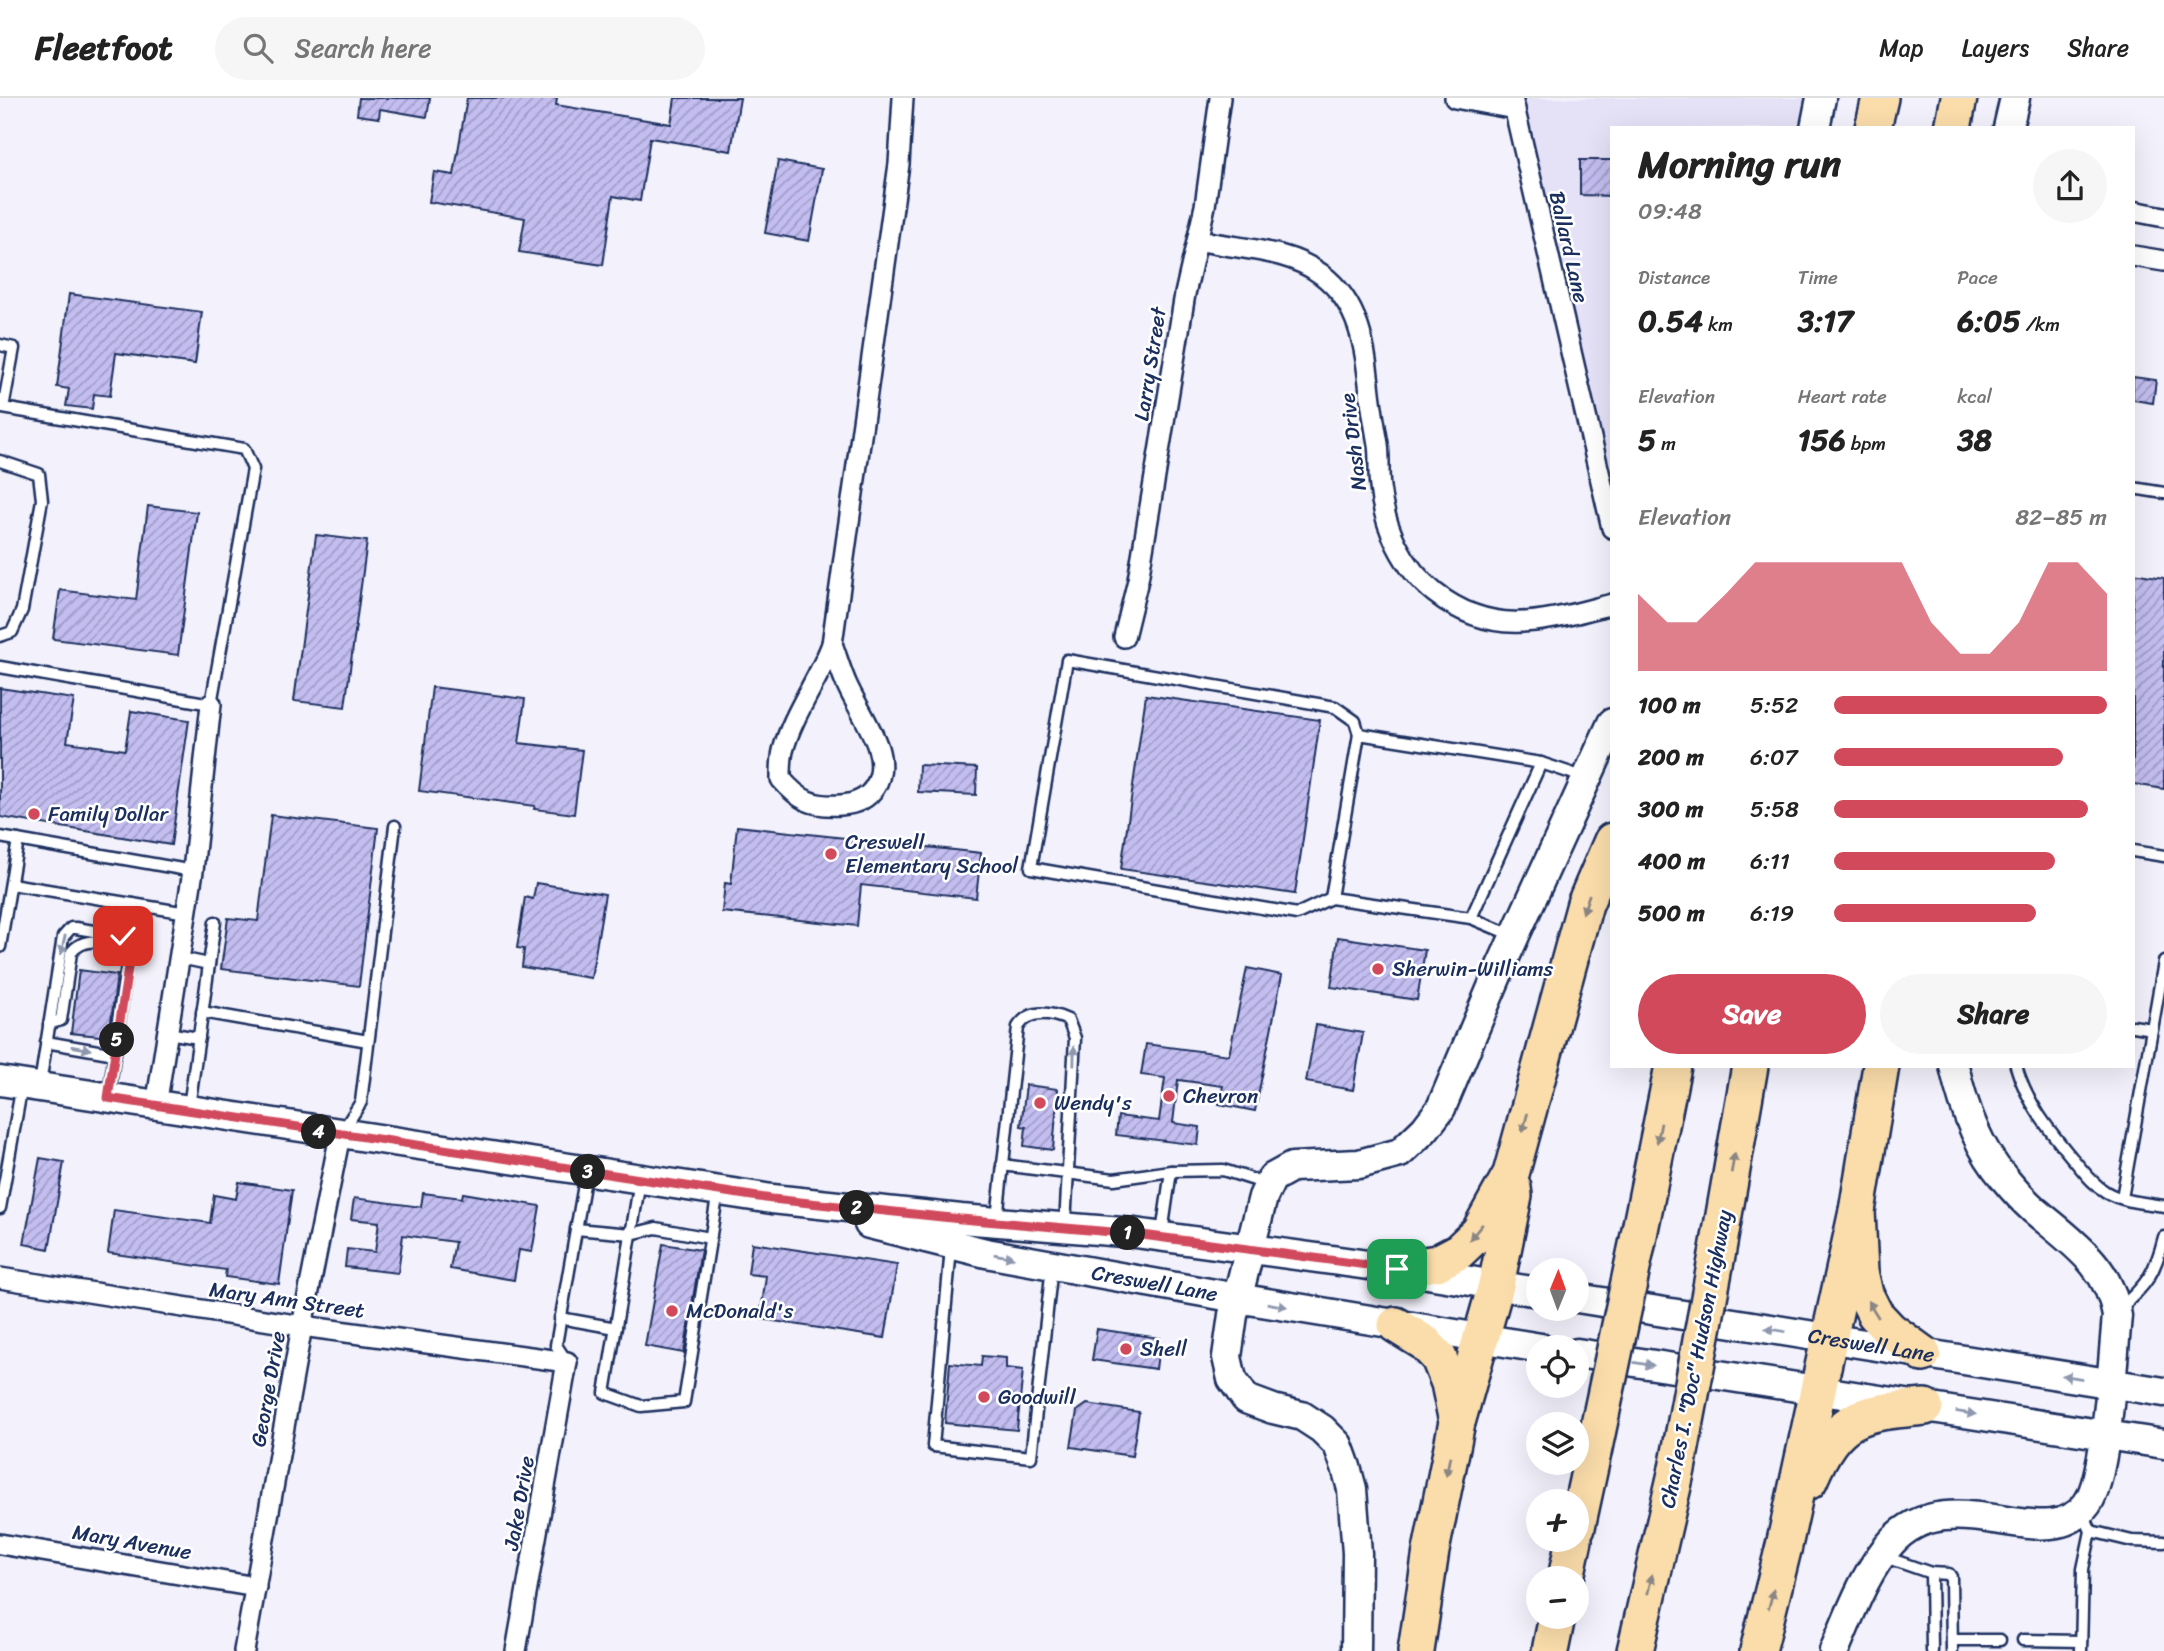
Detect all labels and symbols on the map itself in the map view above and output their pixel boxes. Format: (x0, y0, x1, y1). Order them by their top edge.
street label: Ballard Lane (1538, 187, 1600, 307)
street label: Larry Street (1122, 303, 1178, 424)
street label: Nash Drive (1328, 391, 1378, 493)
place label: Family Dollar (48, 795, 170, 833)
marker: Family Dollar (26, 806, 42, 822)
place label: Creswell Elementary School (845, 823, 1019, 885)
marker: Creswell Elementary School (823, 846, 839, 862)
one-way arrow (1580, 894, 1591, 915)
pin (93, 906, 153, 966)
one-way arrow (57, 934, 68, 956)
place label: Sherwin-Williams (1392, 950, 1553, 988)
marker: Sherwin-Williams (1370, 961, 1386, 977)
pin: 5 (100, 1023, 134, 1058)
one-way arrow (70, 1042, 92, 1053)
one-way arrow (1069, 1045, 1080, 1067)
place label: Chevron (1183, 1077, 1258, 1115)
place label: Wendy's (1054, 1084, 1132, 1122)
marker: Chevron (1161, 1088, 1177, 1104)
marker: Wendy's (1032, 1095, 1048, 1111)
one-way arrow (1519, 1112, 1530, 1134)
pin: 4 (302, 1114, 336, 1150)
one-way arrow (1653, 1122, 1664, 1144)
one-way arrow (1728, 1152, 1739, 1174)
pin: 3 (570, 1154, 606, 1190)
pin: 2 (840, 1190, 874, 1226)
street label: Charles I. "Doc" Hudson Highway (1648, 1207, 1744, 1511)
pin: 1 (1110, 1216, 1146, 1250)
one-way arrow (1469, 1223, 1484, 1241)
pin (1367, 1239, 1427, 1299)
one-way arrow (993, 1251, 1015, 1262)
street label: Creswell Lane (1089, 1253, 1221, 1313)
north arrow (1526, 1258, 1589, 1321)
street label: Mary Ann Street (207, 1270, 367, 1330)
place label: McDonald's (686, 1292, 794, 1330)
one-way arrow (1867, 1299, 1880, 1318)
one-way arrow (1266, 1300, 1288, 1311)
marker: McDonald's (664, 1303, 680, 1319)
street label: Creswell Lane (1805, 1316, 1937, 1374)
one-way arrow (1764, 1325, 1786, 1336)
street label: George Drive (239, 1328, 297, 1450)
place label: Shell (1140, 1330, 1188, 1368)
marker: Shell (1118, 1341, 1134, 1357)
one-way arrow (1633, 1359, 1655, 1370)
one-way arrow (2061, 1371, 2083, 1382)
place label: Goodwill (998, 1378, 1077, 1416)
marker: Goodwill (976, 1389, 992, 1405)
one-way arrow (1955, 1408, 1977, 1419)
street label: Jake Drive (492, 1453, 546, 1554)
one-way arrow (1442, 1455, 1453, 1477)
street label: Mary Avenue (69, 1513, 195, 1571)
one-way arrow (1645, 1573, 1656, 1595)
one-way arrow (1766, 1588, 1777, 1610)

